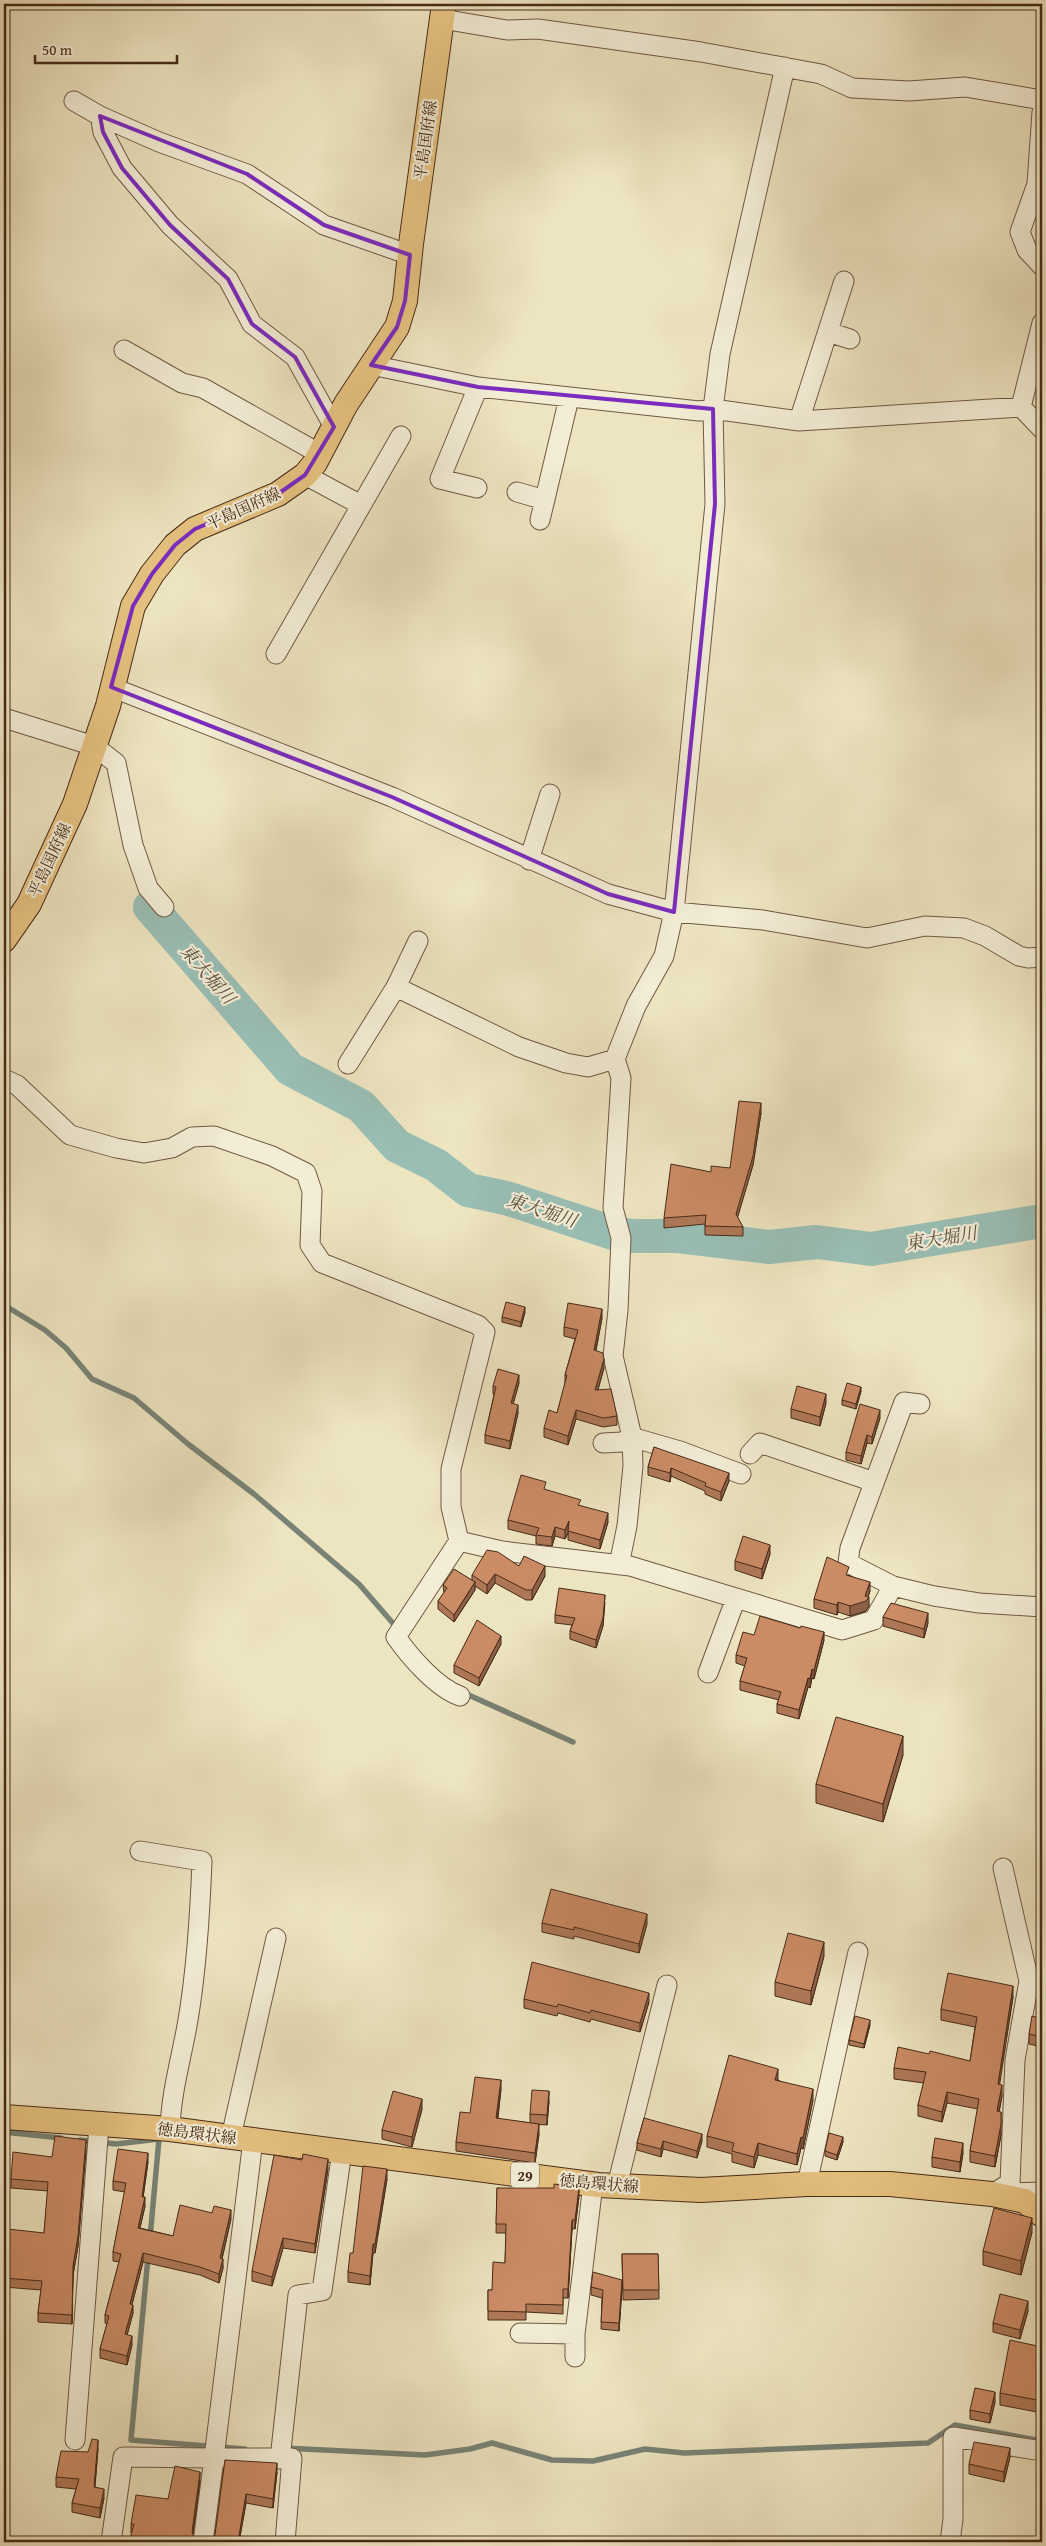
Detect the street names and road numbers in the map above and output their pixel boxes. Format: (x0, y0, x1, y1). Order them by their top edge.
street label: 平島国府線 (408, 99, 442, 181)
street label: 平島国府線 (202, 481, 284, 535)
street label: 平島国府線 (21, 819, 77, 901)
street label: 徳島環状線 (156, 2116, 238, 2150)
road number: 29 (511, 2162, 539, 2188)
street label: 徳島環状線 (558, 2168, 640, 2198)

